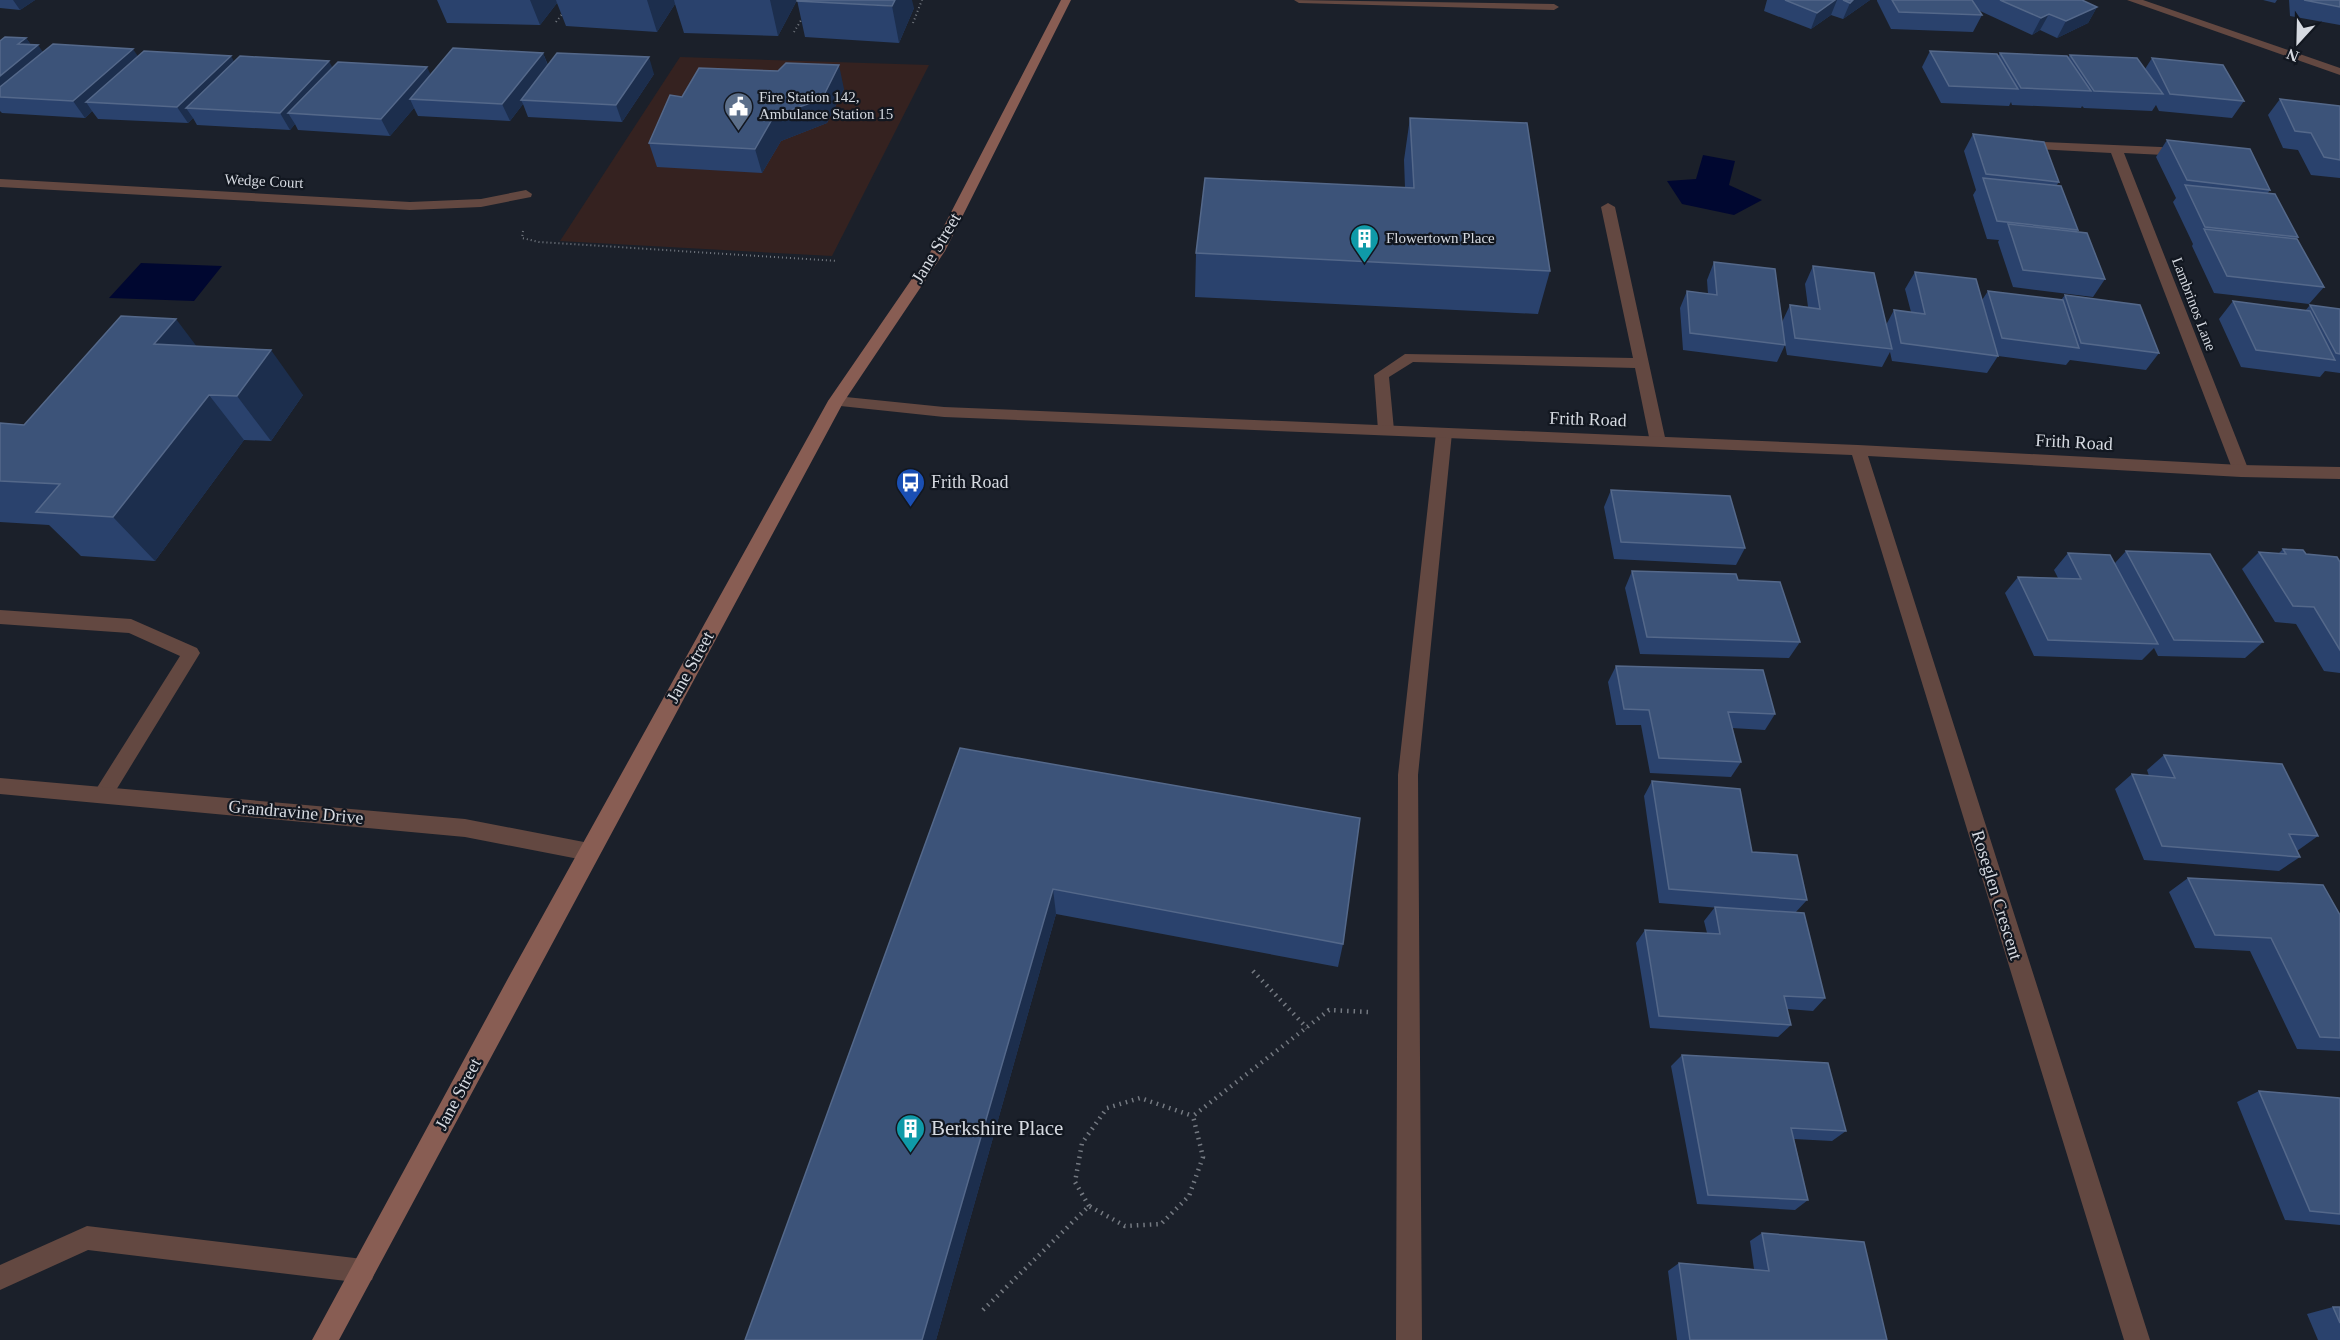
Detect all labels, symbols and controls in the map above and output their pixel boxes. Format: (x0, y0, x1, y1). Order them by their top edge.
north arrow (2268, 12, 2328, 72)
text: N (2284, 45, 2301, 65)
place label: Fire Station 142, Ambulance Station 15 (759, 89, 893, 122)
public building icon: Fire Station 142, Ambulance Station 15 (722, 90, 754, 132)
street label: Wedge Court (224, 171, 305, 191)
street label: Jane Street (907, 209, 965, 287)
building icon: Flowertown Place (1349, 222, 1381, 264)
place label: Flowertown Place (1386, 230, 1495, 246)
street label: Lambrinos Lane (2169, 255, 2219, 353)
street label: Frith Road (1549, 408, 1627, 430)
street label: Frith Road (2035, 430, 2113, 454)
bus stop icon: Frith Road (894, 466, 926, 508)
place label: Frith Road (931, 472, 1009, 492)
street label: Jane Street (662, 628, 718, 706)
street label: Grandravine Drive (228, 796, 364, 828)
street label: Roseglen Crescent (1968, 828, 2026, 962)
street label: Jane Street (431, 1055, 485, 1133)
building icon: Berkshire Place (894, 1112, 926, 1154)
place label: Berkshire Place (931, 1116, 1063, 1140)

